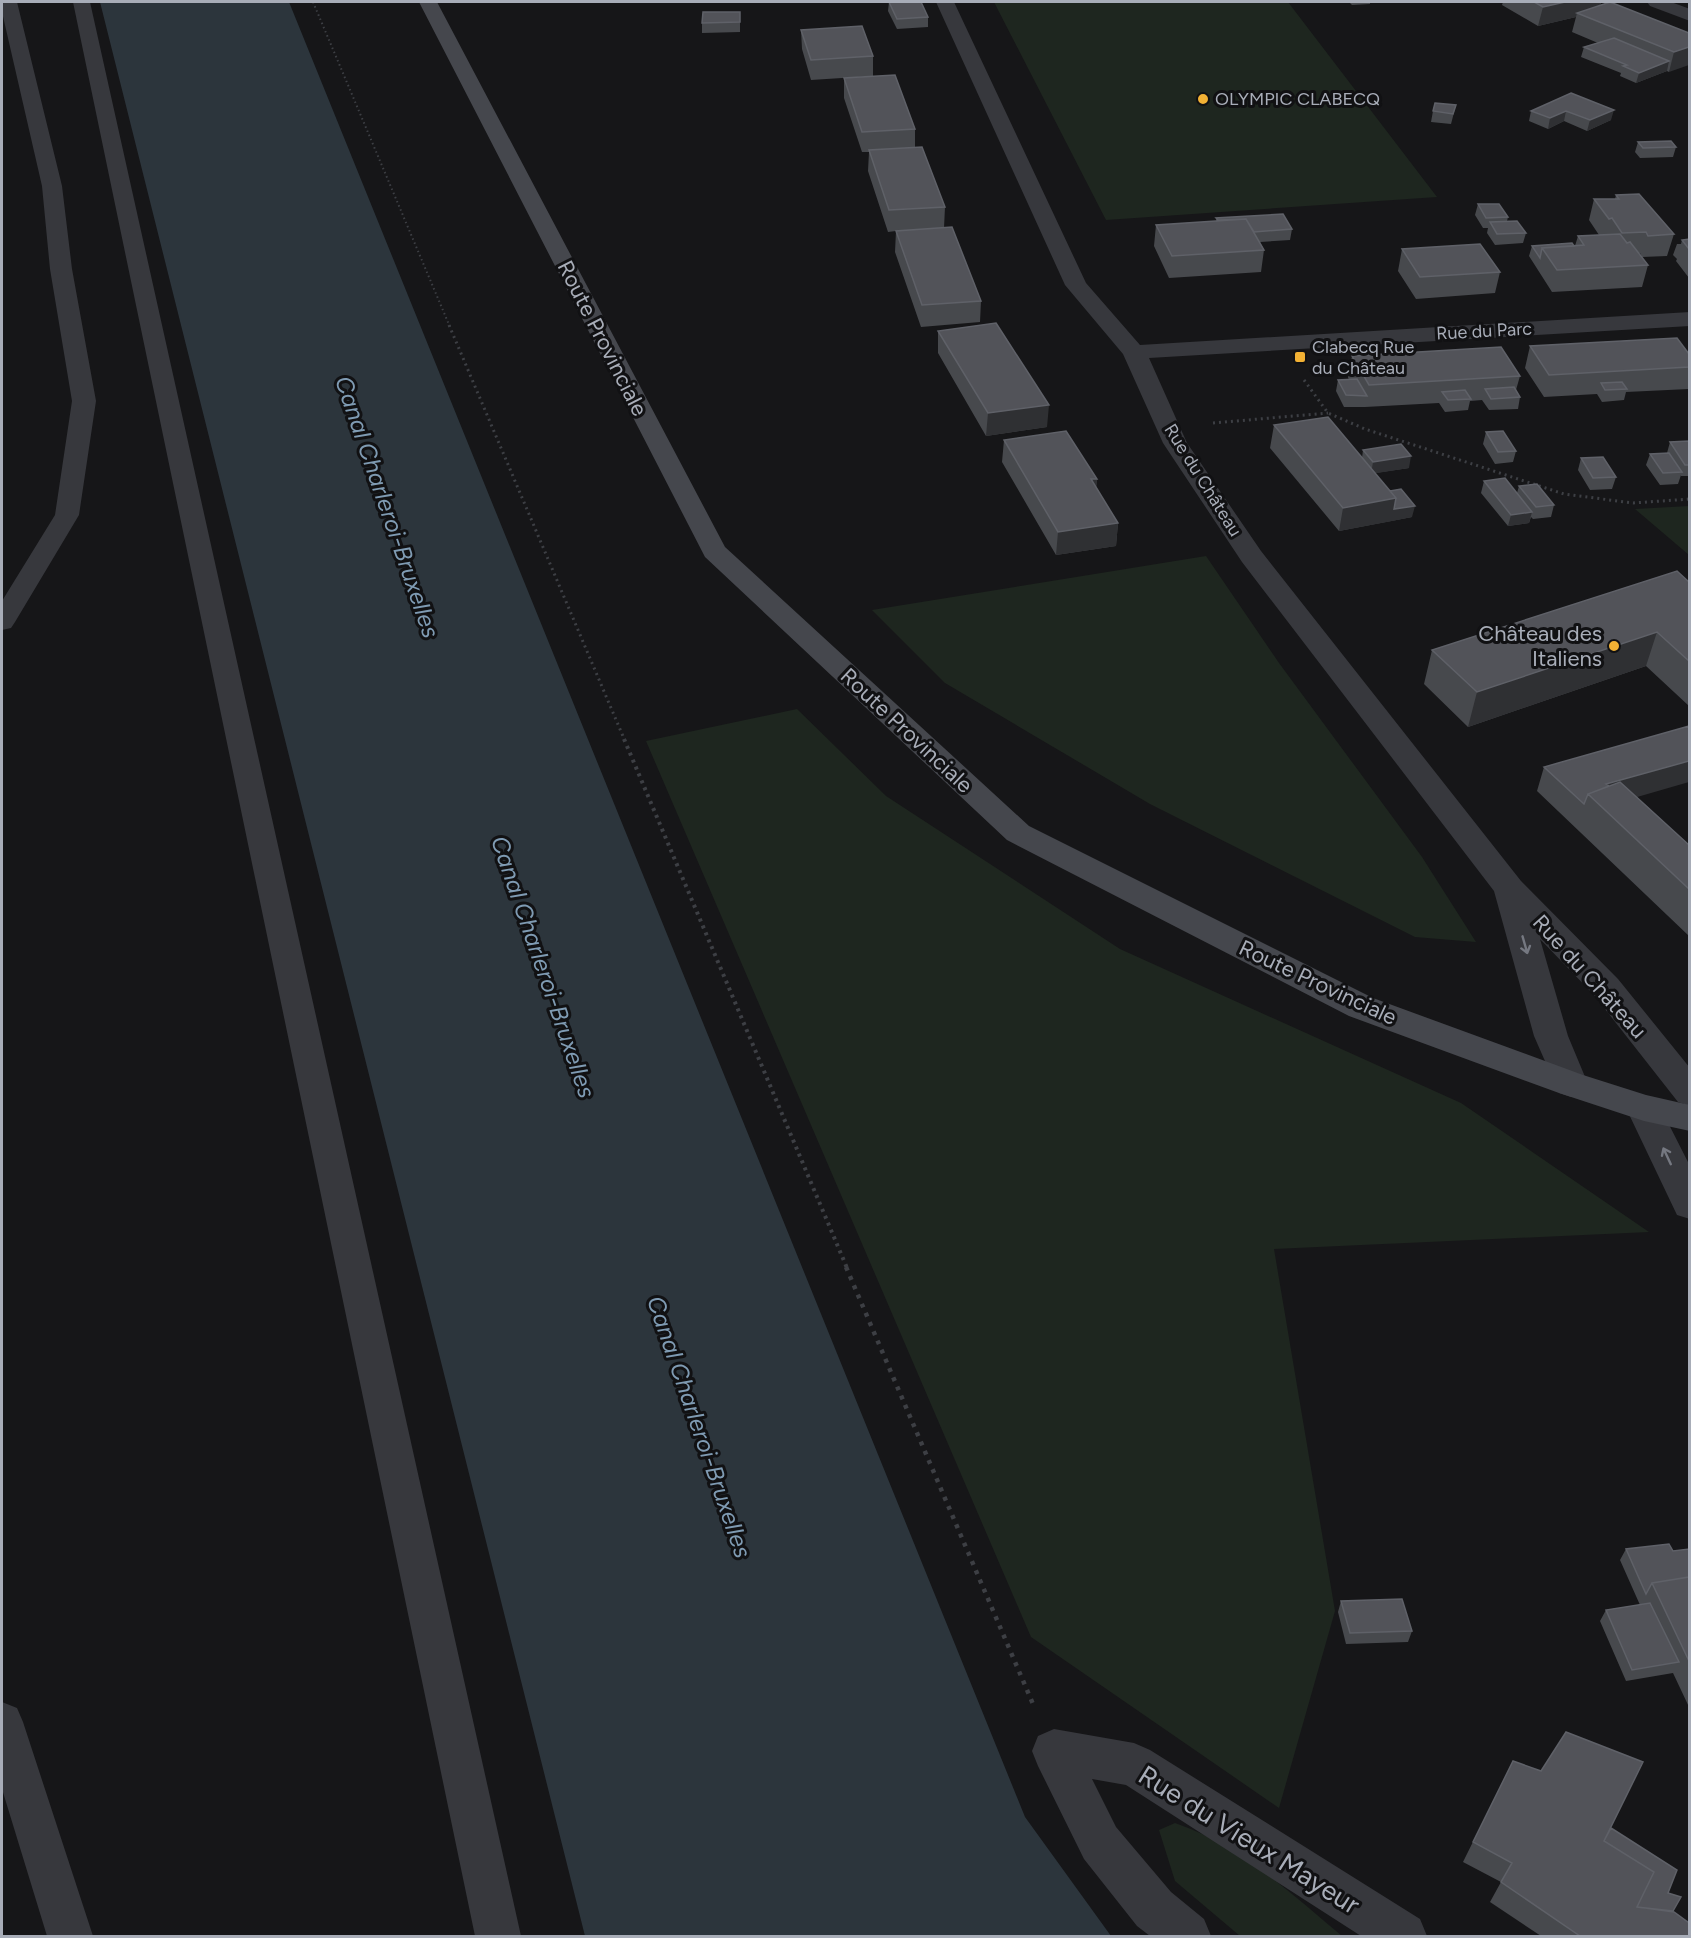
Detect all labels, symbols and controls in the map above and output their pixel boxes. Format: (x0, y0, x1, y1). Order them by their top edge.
place label: OLYMPIC CLABECQ (1215, 88, 1380, 110)
marker: OLYMPIC CLABECQ (1196, 92, 1210, 106)
street label: Route Provinciale (552, 256, 653, 421)
street label: Rue du Parc (1436, 317, 1533, 344)
place label: Clabecq Rue du Château (1312, 336, 1414, 379)
marker: Clabecq Rue du Château (1293, 350, 1307, 364)
water label: Canal Charleroi-Bruxelles (329, 372, 446, 642)
street label: Rue du Château (1160, 420, 1246, 540)
place label: Château des Italiens (1478, 620, 1602, 672)
marker: Château des Italiens (1607, 639, 1621, 653)
street label: Route Provinciale (835, 662, 978, 799)
water label: Canal Charleroi-Bruxelles (485, 832, 602, 1102)
street label: Rue du Château (1527, 909, 1652, 1044)
street label: Route Provinciale (1235, 934, 1401, 1031)
one-way arrow (1520, 935, 1532, 954)
one-way arrow (1660, 1148, 1672, 1166)
water label: Canal Charleroi-Bruxelles (641, 1292, 758, 1562)
street label: Rue du Vieux Mayeur (1133, 1758, 1366, 1921)

